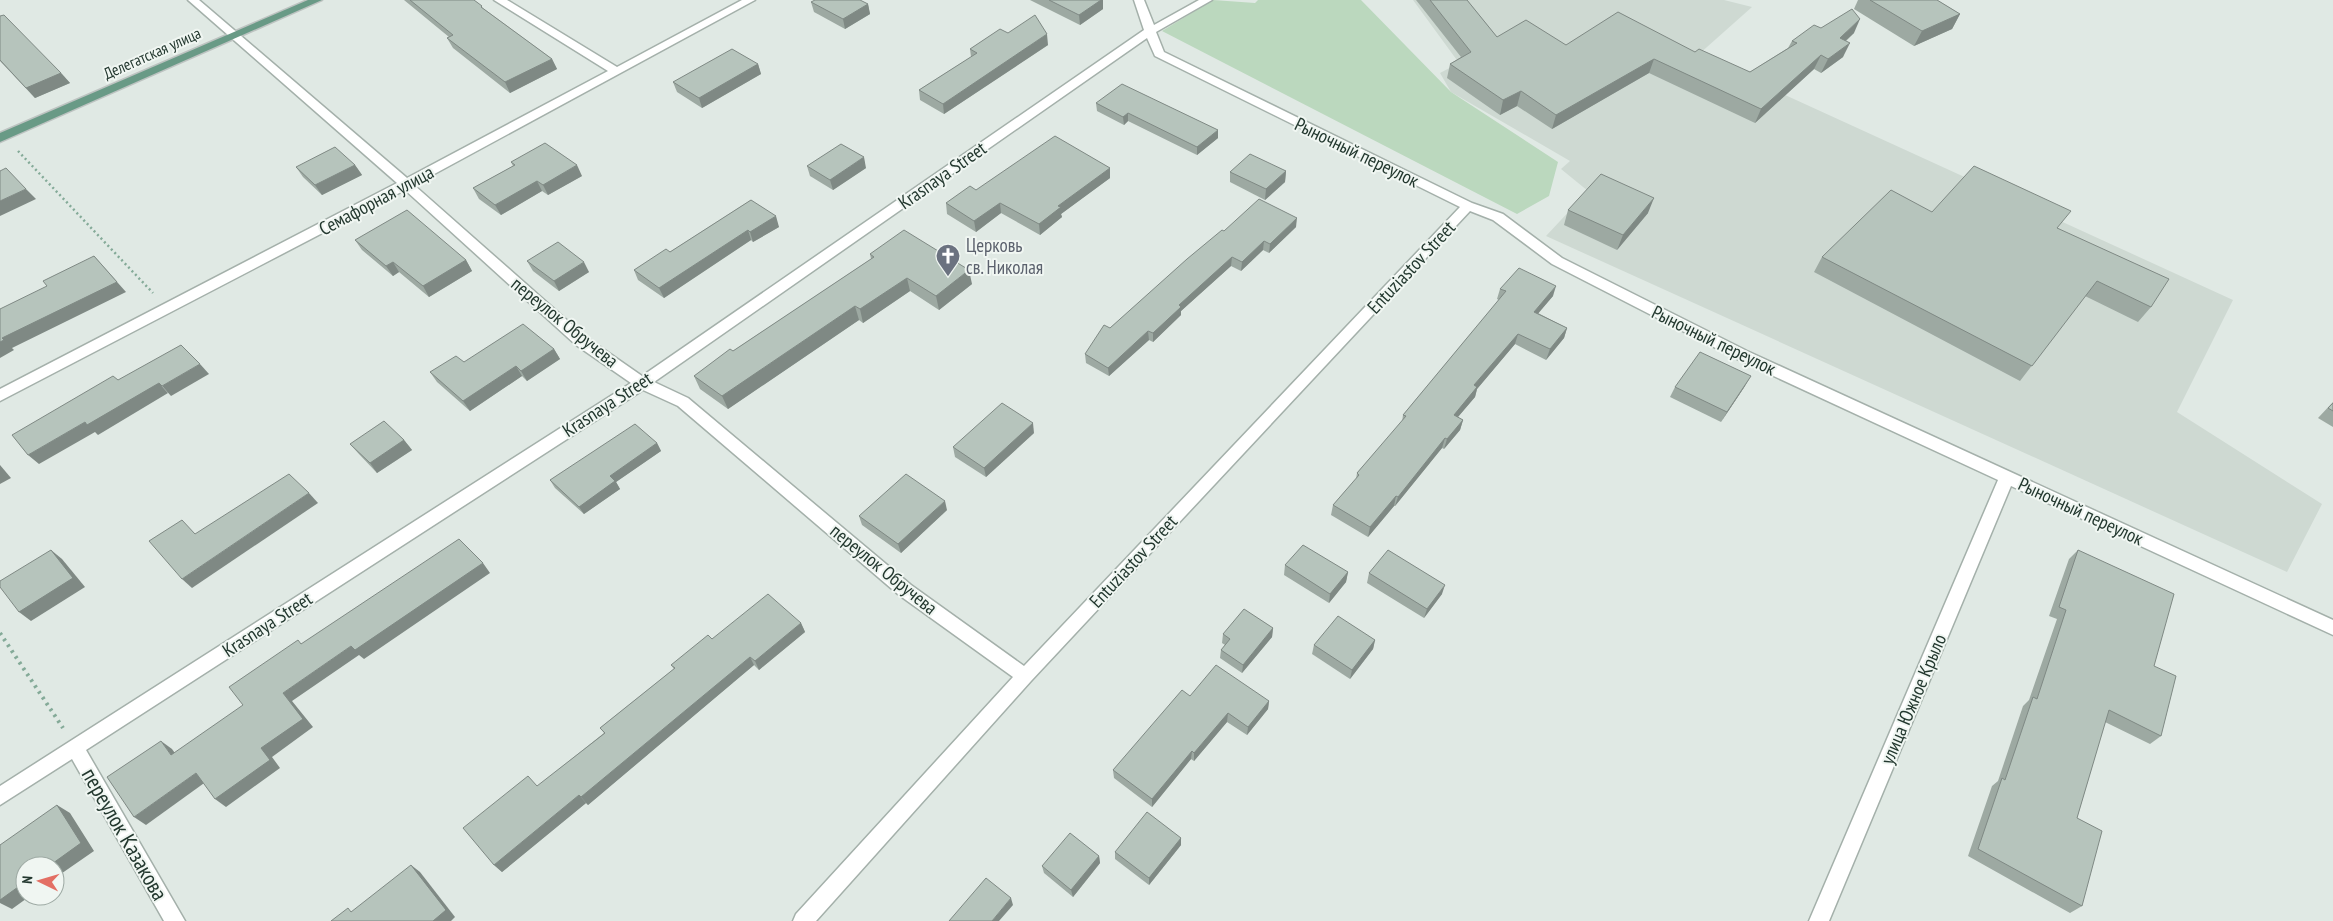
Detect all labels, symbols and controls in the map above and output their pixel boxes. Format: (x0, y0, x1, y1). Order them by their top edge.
street label: Делегатская улица (100, 23, 204, 83)
street label: Рыночный переулок (1291, 112, 1424, 193)
street label: Krasnaya Street (893, 135, 991, 214)
street label: Семафорная улица (314, 160, 438, 240)
street label: Entuziastov Street (1362, 215, 1461, 318)
place label: Церковь св. Николая (966, 233, 1043, 279)
church icon: Церковь св. Николая (935, 243, 961, 277)
street label: переулок Обручева (507, 272, 623, 372)
street label: Рыночный переулок (1648, 300, 1781, 381)
street label: Krasnaya Street (558, 366, 657, 442)
street label: Рыночный переулок (2015, 472, 2148, 551)
street label: Entuziastov Street (1084, 509, 1183, 612)
street label: переулок Обручева (826, 519, 942, 619)
street label: Krasnaya Street (218, 586, 317, 662)
street label: улица Южное Крыло (1875, 630, 1951, 768)
street label: переулок Казакова (76, 763, 174, 905)
north arrow (15, 856, 65, 906)
text: N (18, 875, 36, 884)

